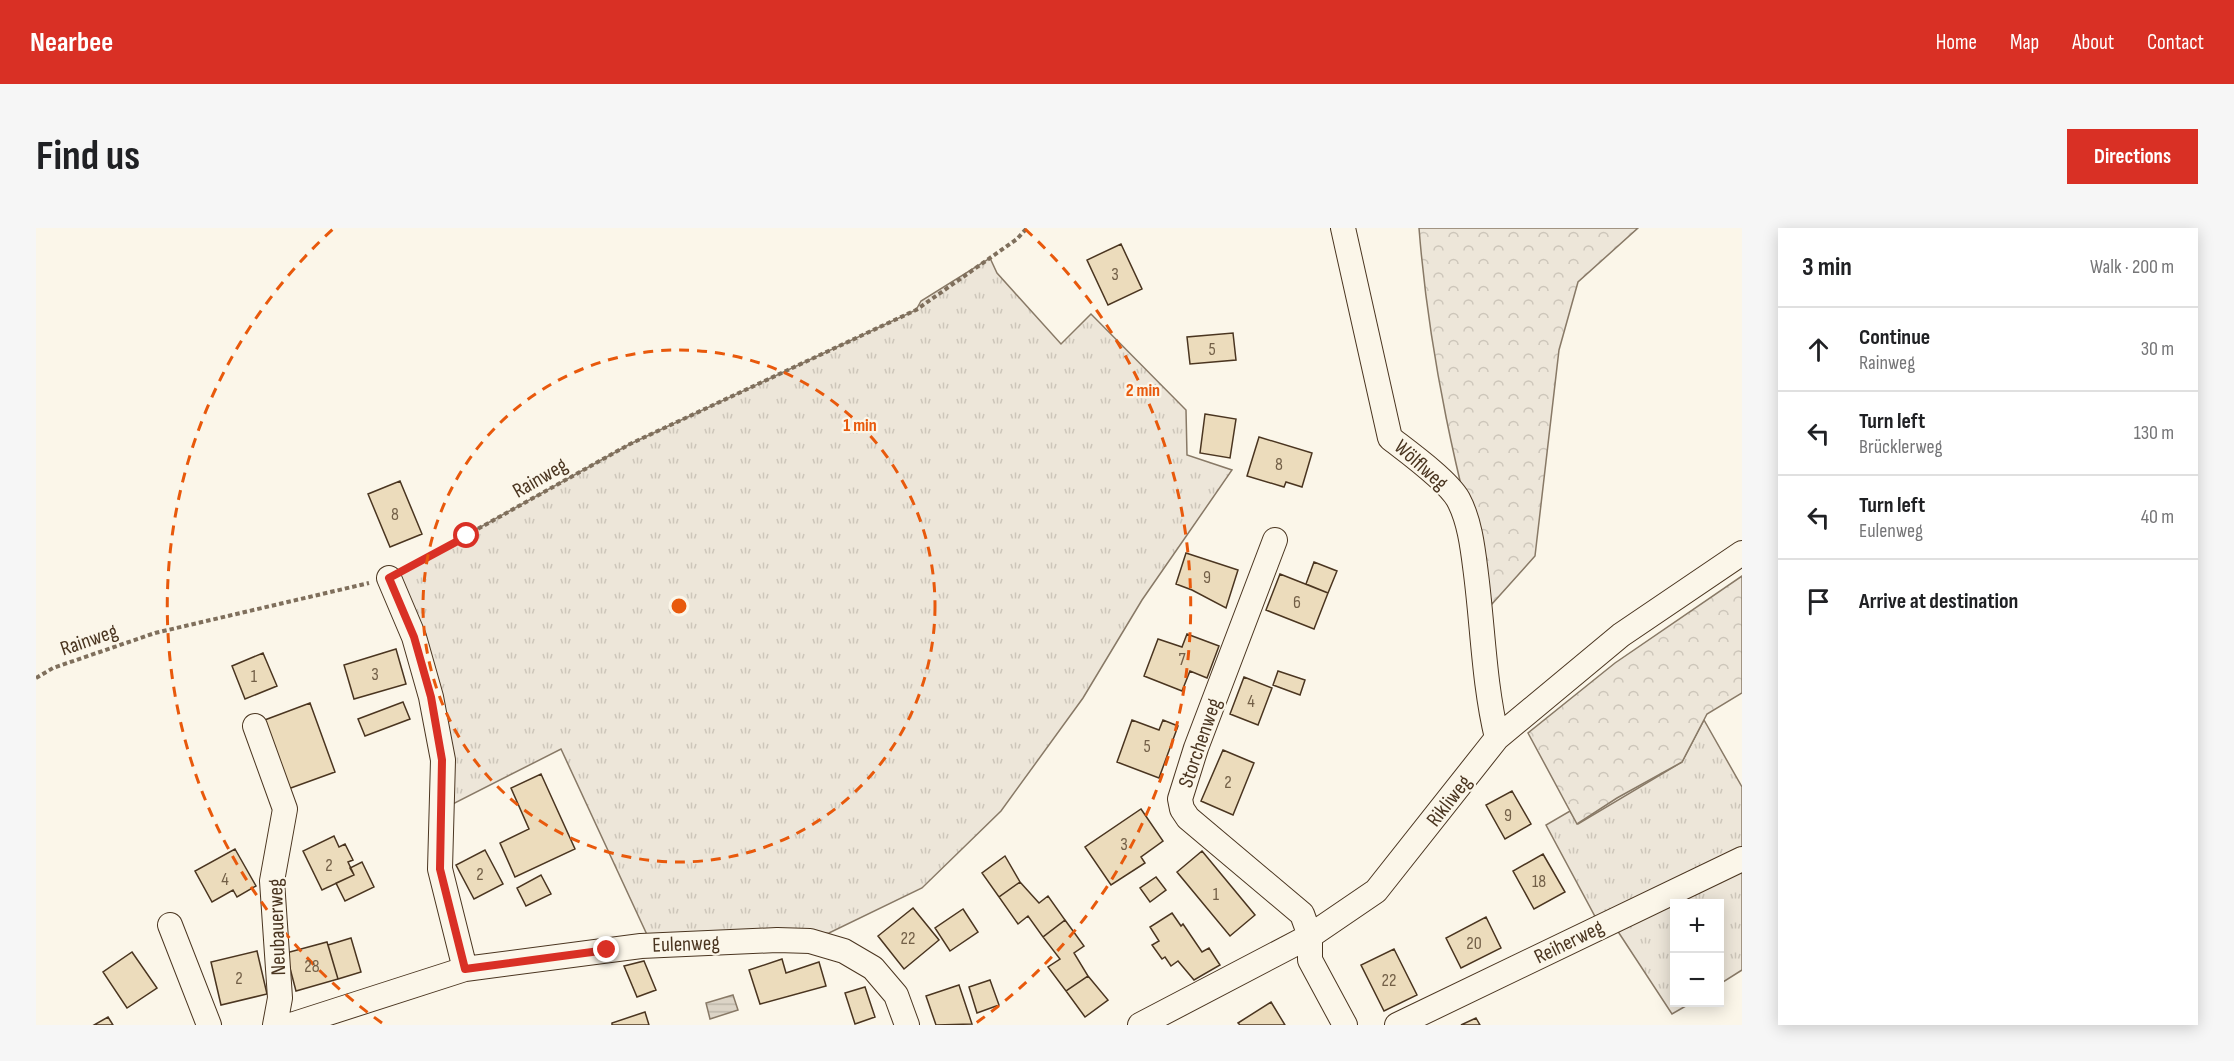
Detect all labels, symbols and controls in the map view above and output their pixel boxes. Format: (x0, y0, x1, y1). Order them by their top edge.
text: Nearbee (30, 26, 113, 59)
text: Home (1936, 30, 1977, 55)
text: Map (2010, 30, 2039, 55)
text: About (2072, 30, 2114, 55)
text: Contact (2147, 30, 2204, 55)
button: Directions (2067, 129, 2198, 184)
text: Find us (36, 131, 140, 182)
text: 3 min (1802, 252, 1852, 283)
text: Walk · 200 m (2090, 255, 2174, 279)
house number: 3 (1111, 264, 1119, 285)
text: Continue (1859, 324, 1930, 351)
icon: ahead (1802, 333, 1835, 366)
text: 30 m (2141, 337, 2174, 361)
house number: 5 (1208, 339, 1216, 360)
text: Rainweg (1859, 351, 1915, 375)
text: 2 min (1126, 380, 1160, 401)
text: Turn left (1859, 408, 1925, 435)
text: 1 min (843, 415, 877, 436)
icon: left (1802, 417, 1835, 450)
text: 130 m (2134, 421, 2174, 445)
street label: Wölflweg (1389, 434, 1453, 496)
text: Brücklerweg (1859, 435, 1943, 459)
street label: Rainweg (508, 452, 572, 504)
house number: 8 (1275, 454, 1283, 475)
text: Turn left (1859, 492, 1925, 519)
icon: left (1802, 501, 1835, 534)
house number: 8 (391, 504, 399, 525)
text: 40 m (2141, 505, 2174, 529)
text: Eulenweg (1859, 519, 1923, 543)
route start (453, 522, 479, 548)
house number: 9 (1203, 567, 1211, 588)
icon: arrive (1802, 585, 1835, 618)
text: Arrive at destination (1859, 588, 2018, 615)
house number: 6 (1293, 592, 1301, 613)
centre of rings (669, 596, 689, 616)
street label: Rainweg (57, 619, 121, 661)
house number: 7 (1178, 649, 1186, 670)
house number: 3 (371, 664, 379, 685)
house number: 1 (251, 666, 258, 687)
house number: 4 (1247, 691, 1255, 712)
street label: Storchenweg (1173, 695, 1227, 791)
house number: 5 (1143, 736, 1151, 757)
street label: Rikliweg (1421, 770, 1477, 832)
house number: 2 (1224, 772, 1232, 793)
house number: 9 (1504, 805, 1512, 826)
house number: 3 (1120, 834, 1128, 855)
house number: 2 (325, 855, 333, 876)
house number: 2 (476, 864, 484, 885)
house number: 4 (221, 869, 229, 890)
house number: 18 (1532, 871, 1546, 892)
street label: Neubauerweg (263, 878, 291, 976)
house number: 1 (1213, 884, 1220, 905)
map controls (1670, 899, 1724, 1007)
button: + (1670, 899, 1724, 953)
street label: Reiherweg (1530, 915, 1608, 969)
house number: 22 (901, 928, 915, 949)
street label: Eulenweg (652, 930, 720, 958)
house number: 20 (1466, 933, 1482, 954)
route end (593, 936, 619, 962)
button: − (1670, 953, 1724, 1007)
house number: 28 (304, 956, 320, 977)
house number: 2 (235, 968, 243, 989)
house number: 22 (1382, 970, 1396, 991)

